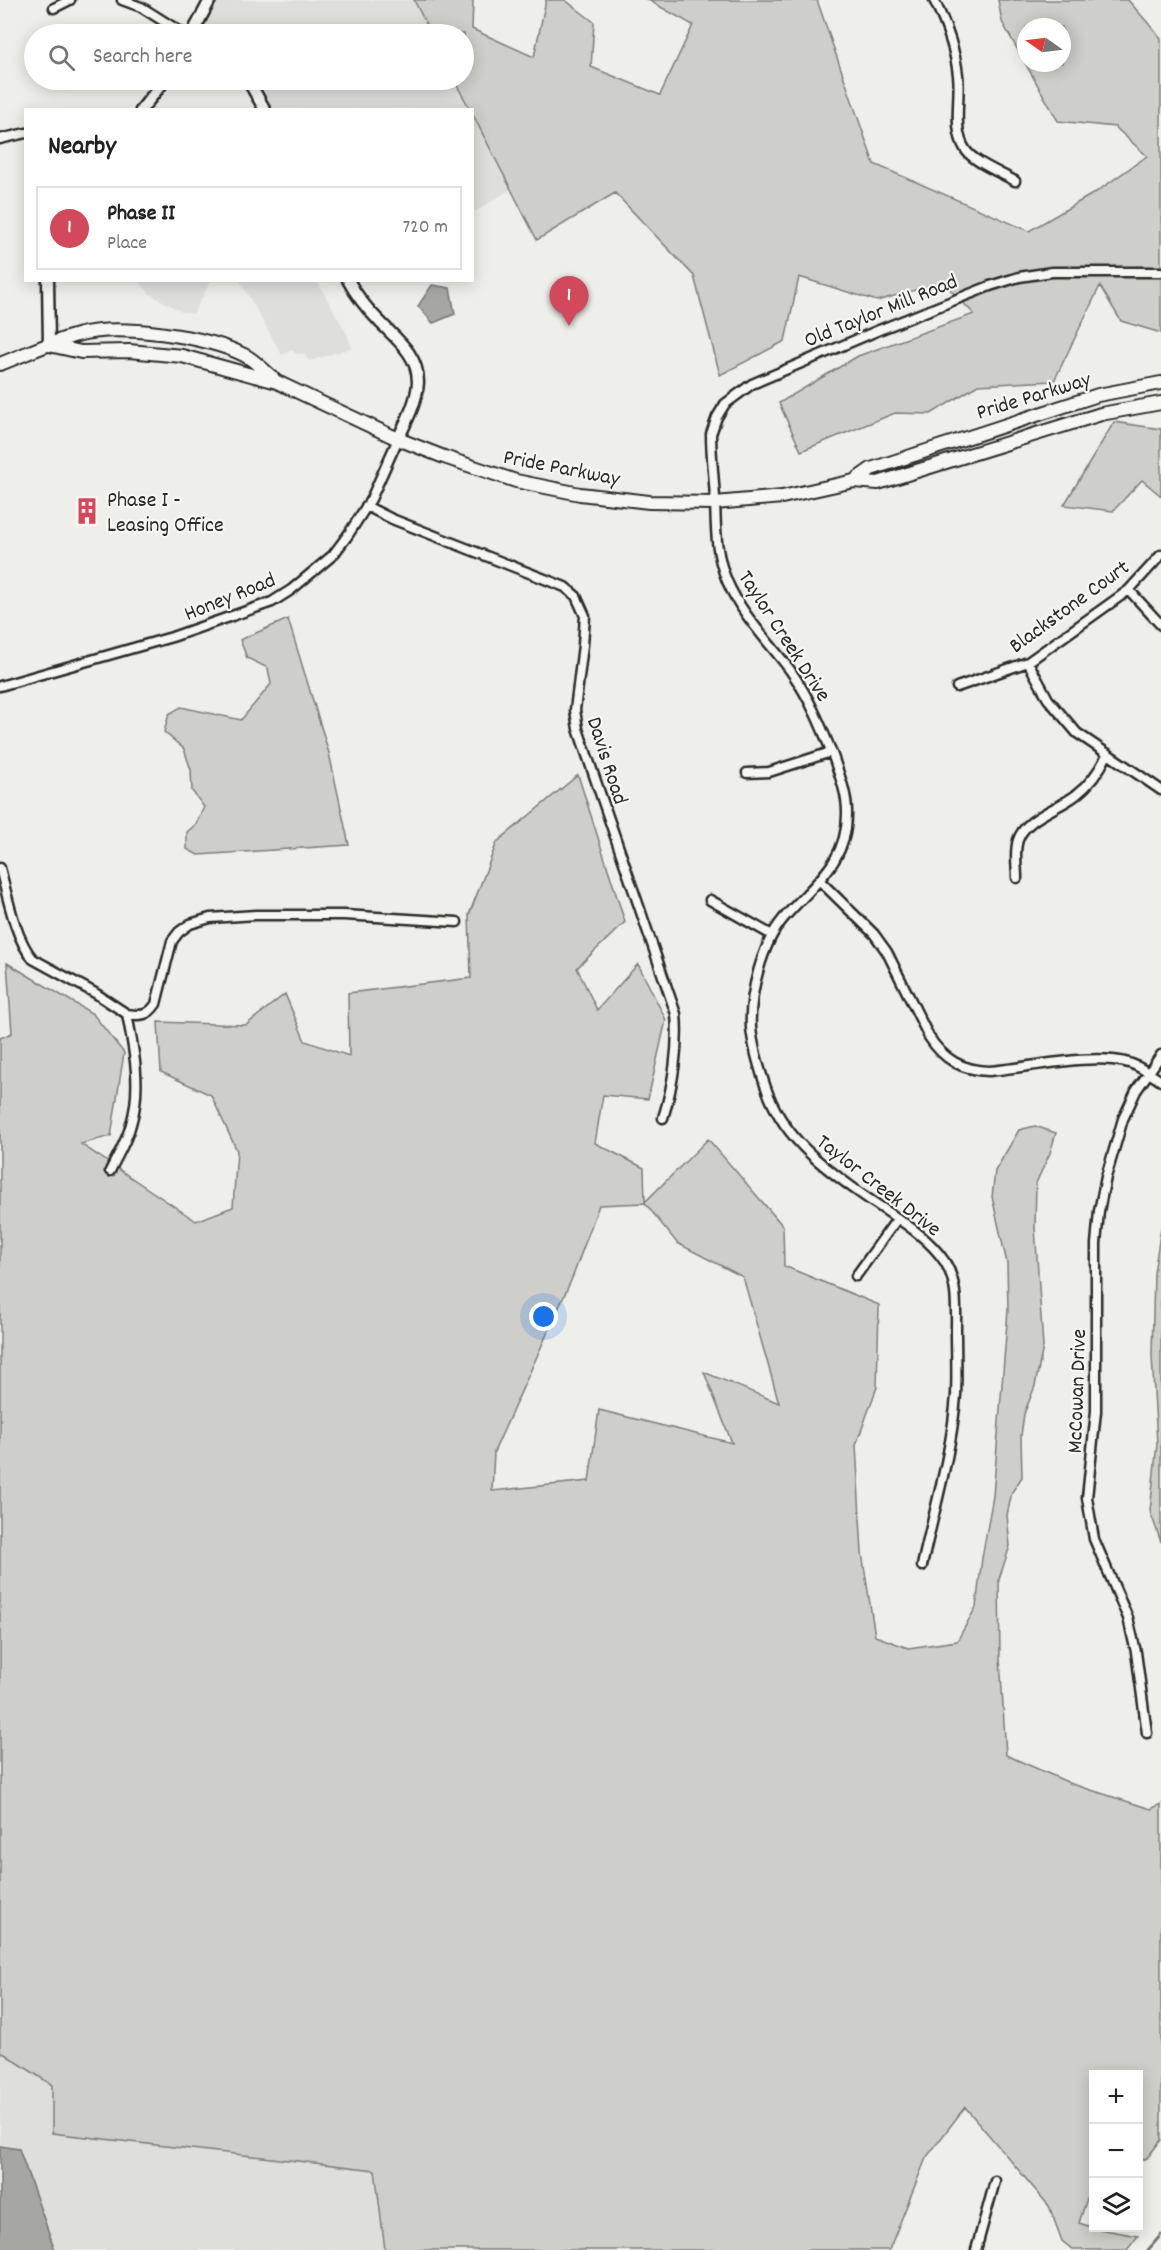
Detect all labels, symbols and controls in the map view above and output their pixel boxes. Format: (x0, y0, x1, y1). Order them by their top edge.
north arrow (1017, 18, 1071, 72)
search box (24, 24, 474, 90)
icon: search (45, 41, 78, 74)
text: Search here (93, 42, 192, 73)
text: Nearby (48, 129, 116, 166)
text: Phase II (107, 199, 175, 230)
text: 1 (67, 214, 72, 242)
text: 720 m (402, 214, 448, 242)
text: Place (107, 230, 147, 258)
street label: Old Taylor Mill Road (800, 267, 963, 357)
pin: 1 (550, 276, 588, 326)
street label: Pride Parkway (973, 365, 1096, 429)
street label: Pride Parkway (500, 443, 623, 496)
place label: Phase I - Leasing Office (107, 486, 224, 542)
building icon: Phase I - Leasing Office (72, 496, 102, 526)
street label: Blackstone Court (1003, 553, 1137, 662)
street label: Taylor Creek Drive (729, 565, 837, 709)
street label: Honey Road (180, 566, 281, 631)
street label: Davis Road (577, 713, 634, 809)
street label: Taylor Creek Drive (809, 1128, 947, 1245)
your location (529, 1302, 558, 1331)
street label: McCowan Drive (1061, 1328, 1096, 1454)
map controls (1089, 2070, 1143, 2232)
button: + (1089, 2070, 1143, 2124)
button: − (1089, 2124, 1143, 2178)
button: layers (1089, 2178, 1143, 2232)

